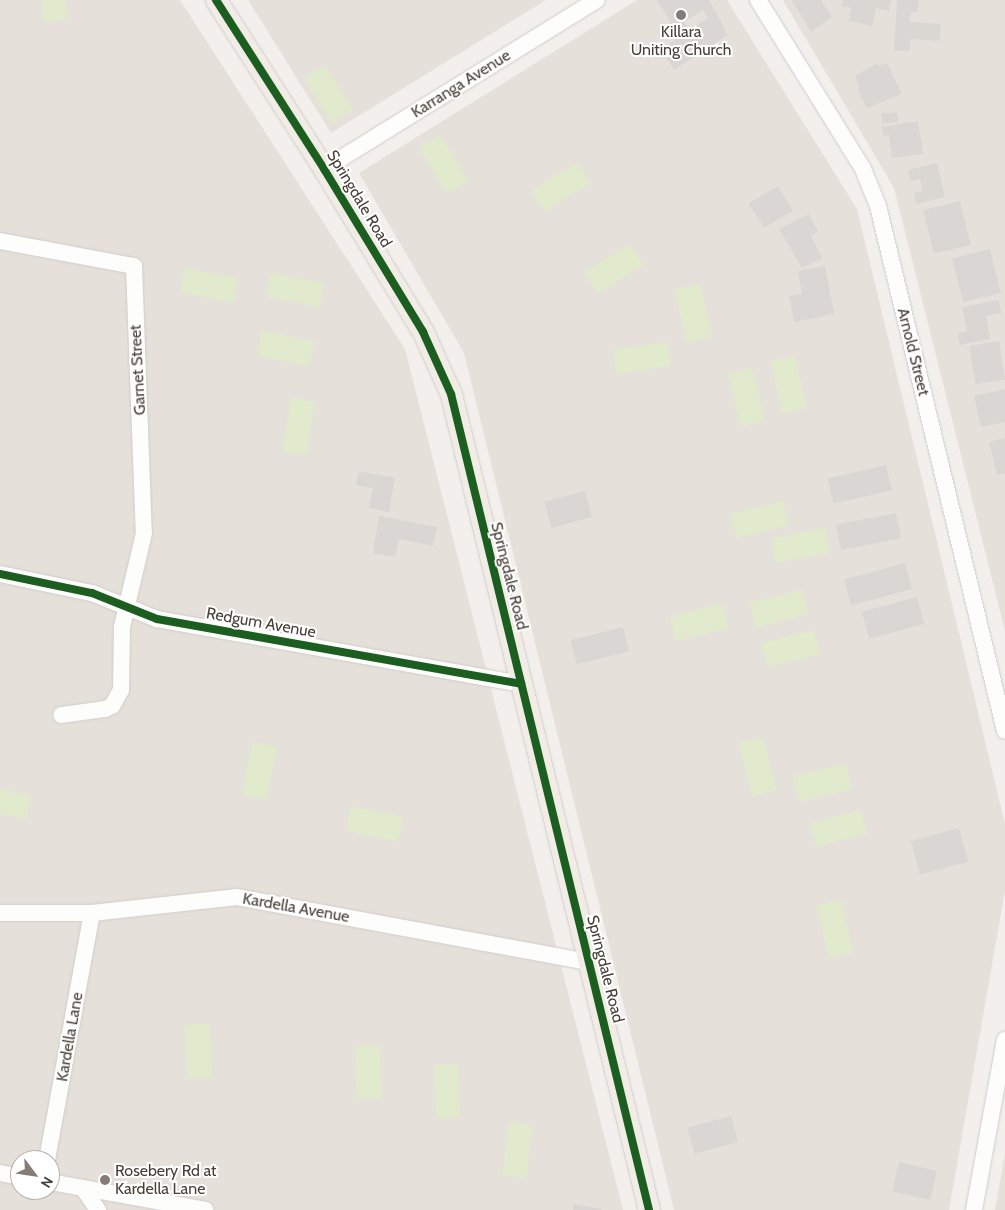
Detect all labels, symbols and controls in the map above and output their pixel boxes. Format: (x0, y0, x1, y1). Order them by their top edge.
marker: Killara Uniting Church (675, 9, 687, 21)
place label: Killara Uniting Church (631, 22, 731, 60)
street label: Karranga Avenue (408, 46, 514, 122)
street label: Springdale Road (322, 147, 396, 251)
street label: Arnold Street (893, 306, 933, 398)
street label: Garnet Street (126, 324, 150, 416)
street label: Springdale Road (486, 520, 532, 632)
street label: Redgum Avenue (205, 604, 317, 642)
street label: Kardella Avenue (241, 889, 351, 927)
street label: Springdale Road (582, 913, 628, 1025)
street label: Kardella Lane (53, 991, 87, 1083)
north arrow (10, 1150, 60, 1200)
place label: Rosebery Rd at Kardella Lane (115, 1161, 217, 1199)
text: N (37, 1173, 57, 1191)
marker: Rosebery Rd at Kardella Lane (99, 1174, 111, 1186)

